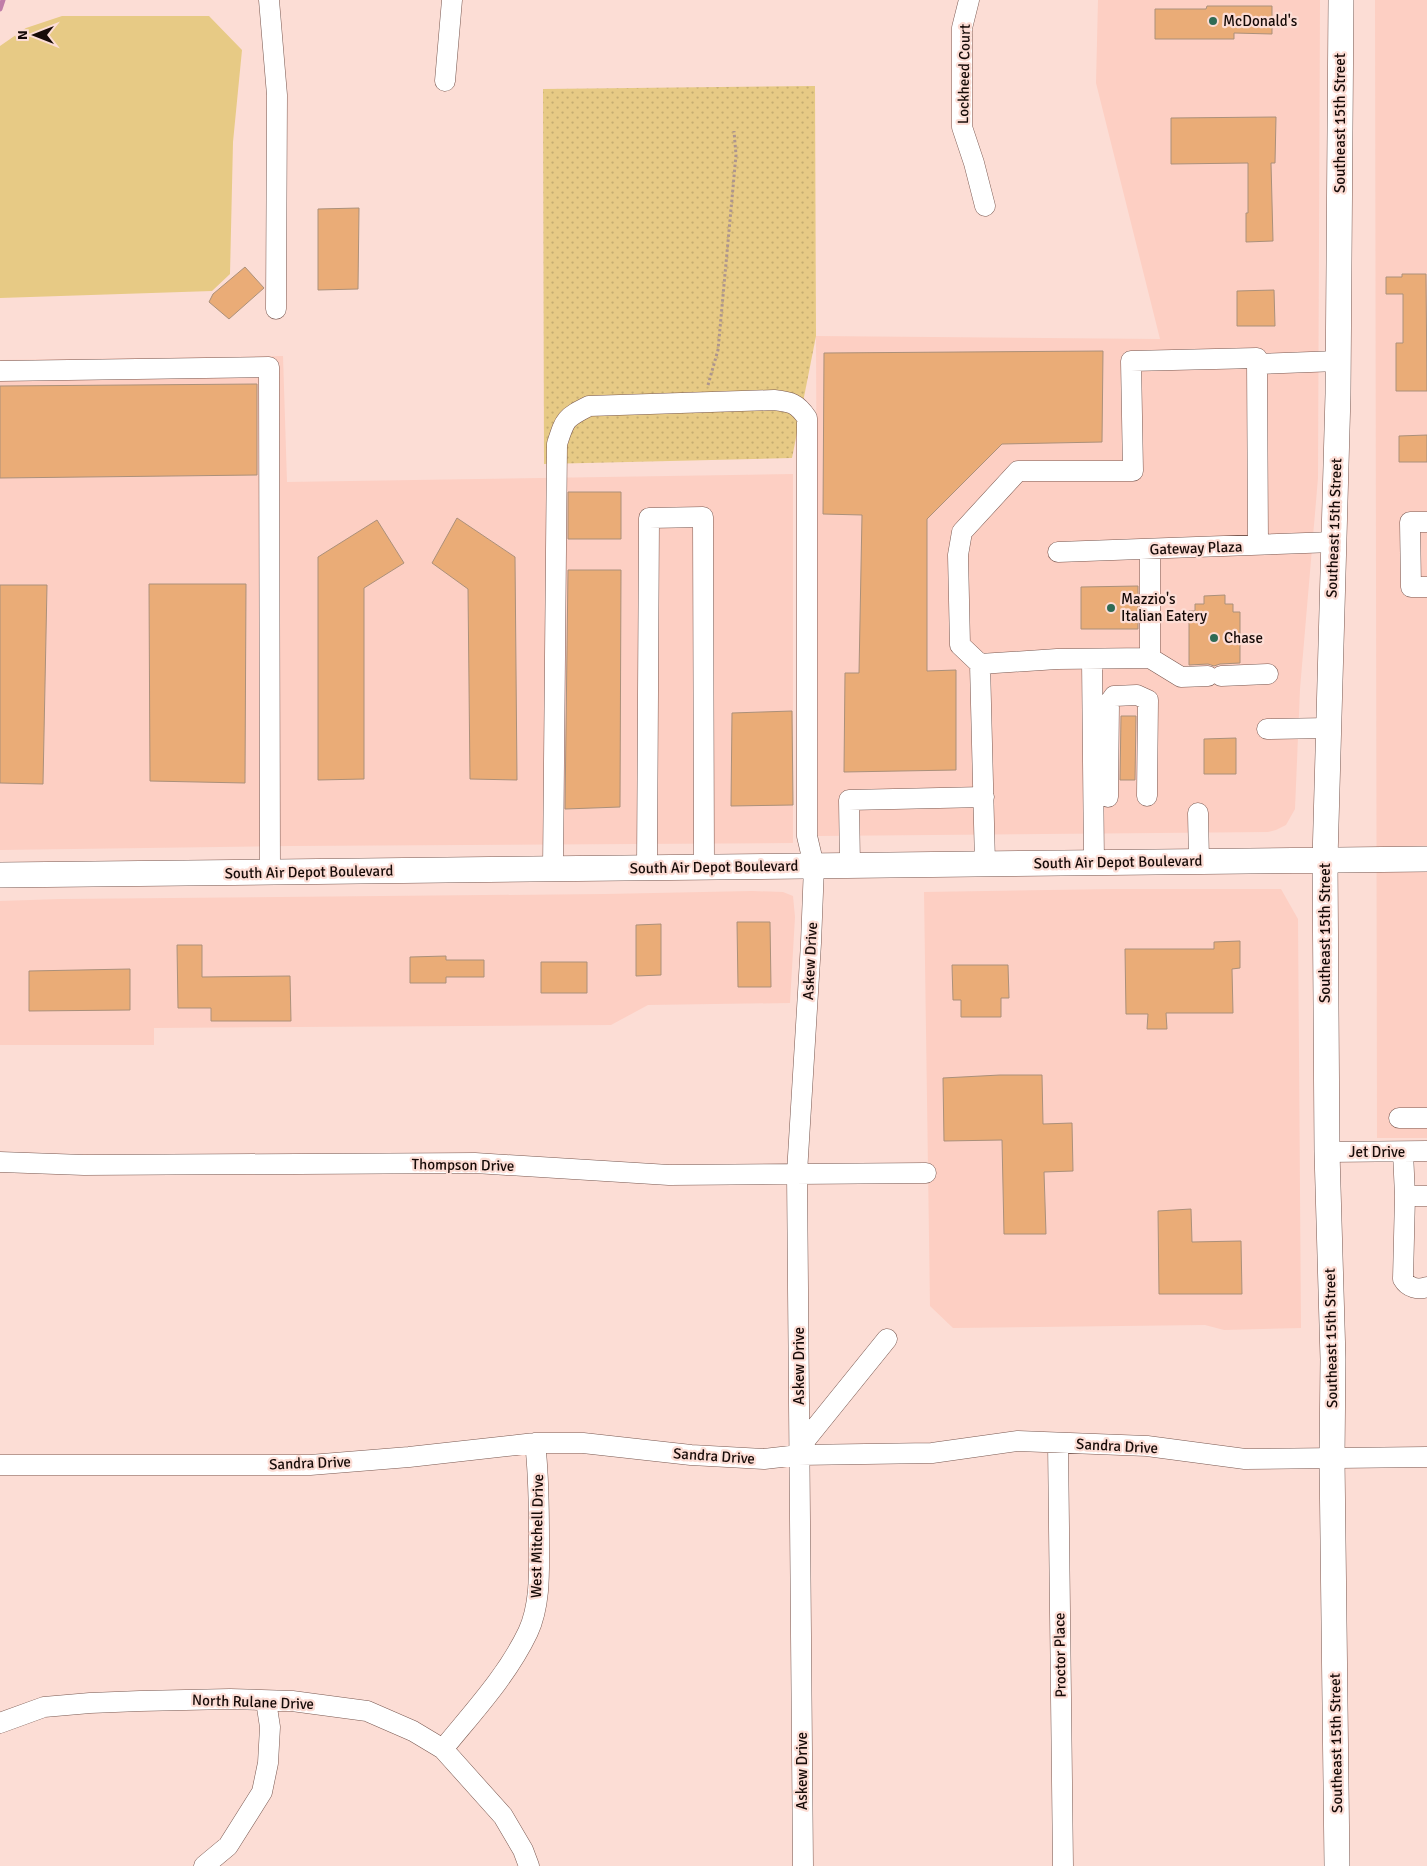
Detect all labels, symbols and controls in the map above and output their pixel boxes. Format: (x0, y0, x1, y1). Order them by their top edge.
north arrow (10, 10, 60, 60)
place label: McDonald's (1223, 12, 1298, 30)
marker: McDonald's (1207, 15, 1219, 27)
street label: Lockheed Court (954, 24, 974, 124)
text: N (14, 30, 31, 40)
street label: Southeast 15th Street (1331, 53, 1349, 193)
street label: Southeast 15th Street (1323, 458, 1345, 598)
street label: Gateway Plaza (1149, 537, 1243, 559)
place label: Mazzio's Italian Eatery (1121, 590, 1207, 625)
marker: Mazzio's Italian Eatery (1105, 602, 1117, 614)
place label: Chase (1224, 629, 1263, 647)
marker: Chase (1208, 632, 1220, 644)
street label: South Air Depot Boulevard (1033, 852, 1203, 872)
street label: South Air Depot Boulevard (629, 857, 799, 877)
street label: South Air Depot Boulevard (224, 862, 394, 882)
street label: Southeast 15th Street (1316, 863, 1334, 1003)
street label: Askew Drive (799, 922, 821, 1000)
street label: Jet Drive (1349, 1143, 1405, 1161)
street label: Thompson Drive (412, 1155, 514, 1175)
street label: Southeast 15th Street (1321, 1268, 1341, 1408)
street label: Askew Drive (790, 1327, 808, 1405)
street label: Sandra Drive (1076, 1435, 1158, 1457)
street label: Sandra Drive (673, 1444, 755, 1468)
street label: Sandra Drive (269, 1453, 351, 1473)
street label: West Mitchell Drive (527, 1474, 547, 1598)
street label: Proctor Place (1050, 1612, 1070, 1698)
street label: Southeast 15th Street (1326, 1673, 1346, 1813)
street label: North Rulane Drive (192, 1691, 314, 1713)
street label: Askew Drive (793, 1732, 811, 1810)

